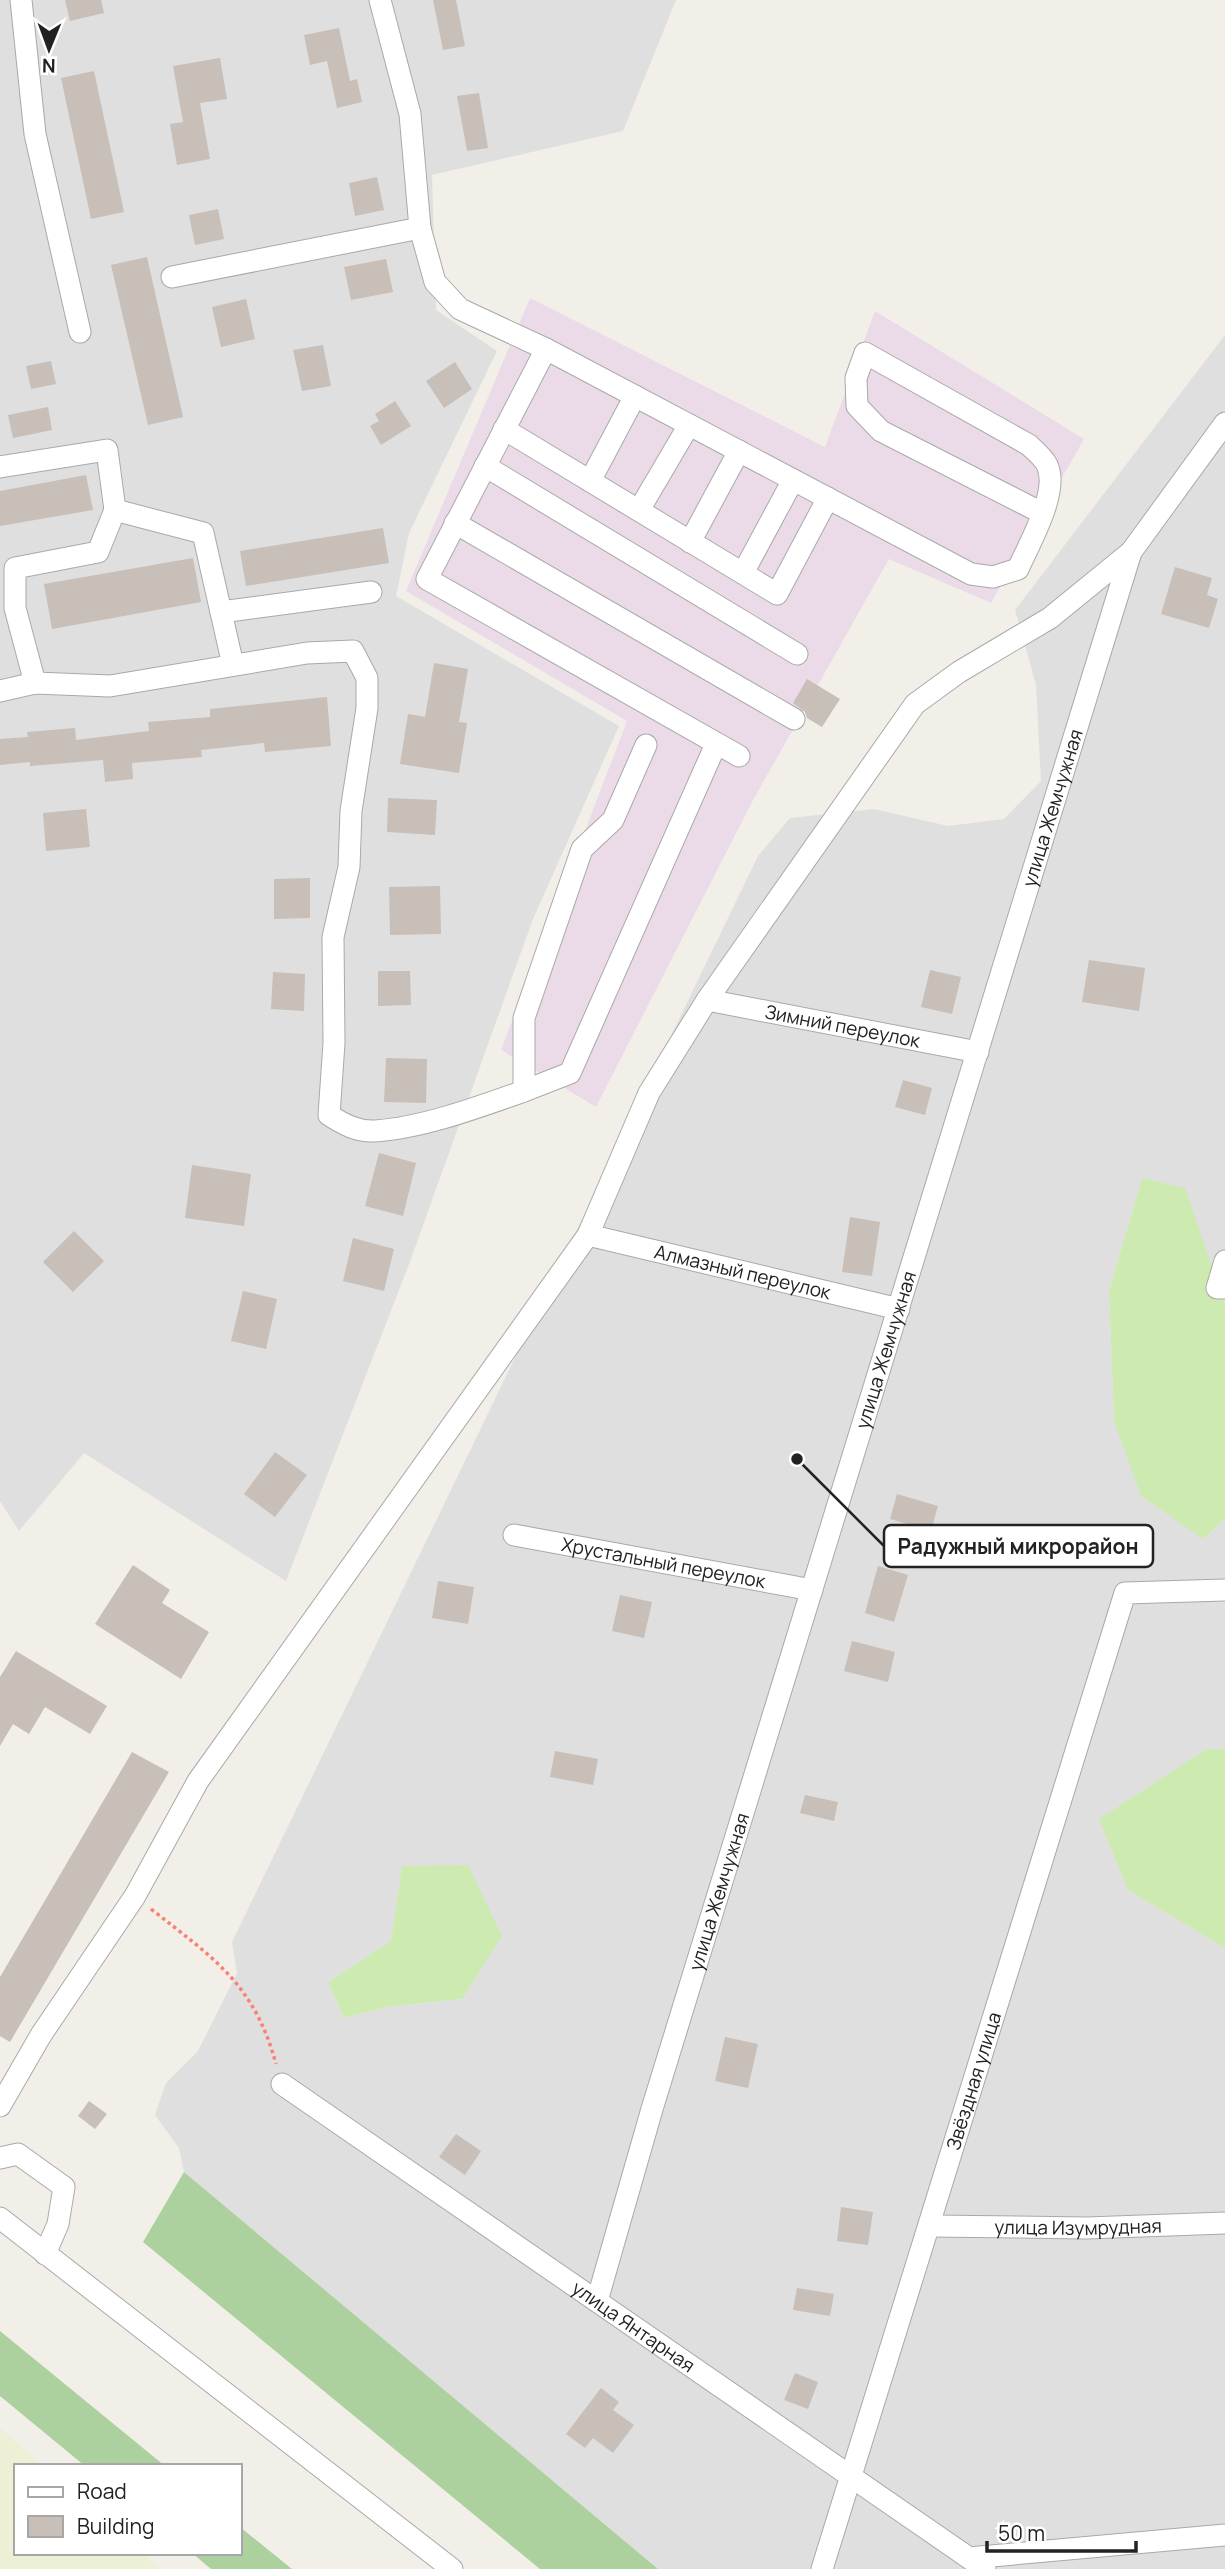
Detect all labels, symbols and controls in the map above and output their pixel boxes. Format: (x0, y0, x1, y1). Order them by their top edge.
north arrow (14, 14, 84, 84)
text: N (42, 53, 56, 79)
street label: улица Жемчужная (1016, 726, 1089, 890)
street label: Зимний переулок (763, 998, 923, 1054)
street label: Алмазный переулок (652, 1238, 834, 1305)
street label: улица Жемчужная (849, 1268, 922, 1432)
callout: Радужный микрорайон (884, 1525, 1153, 1567)
street label: Хрустальный переулок (559, 1531, 768, 1594)
text: Радужный микрорайон (897, 1532, 1139, 1560)
street label: улица Жемчужная (682, 1810, 755, 1974)
street label: Звёздная улица (940, 2009, 1007, 2153)
street label: улица Изумрудная (994, 2212, 1162, 2241)
street label: улица Янтарная (567, 2275, 700, 2378)
legend (14, 2464, 242, 2555)
text: Road (77, 2477, 127, 2505)
scale bar (987, 2510, 1136, 2554)
text: Building (77, 2512, 154, 2540)
text: 50 m (998, 2519, 1045, 2547)

